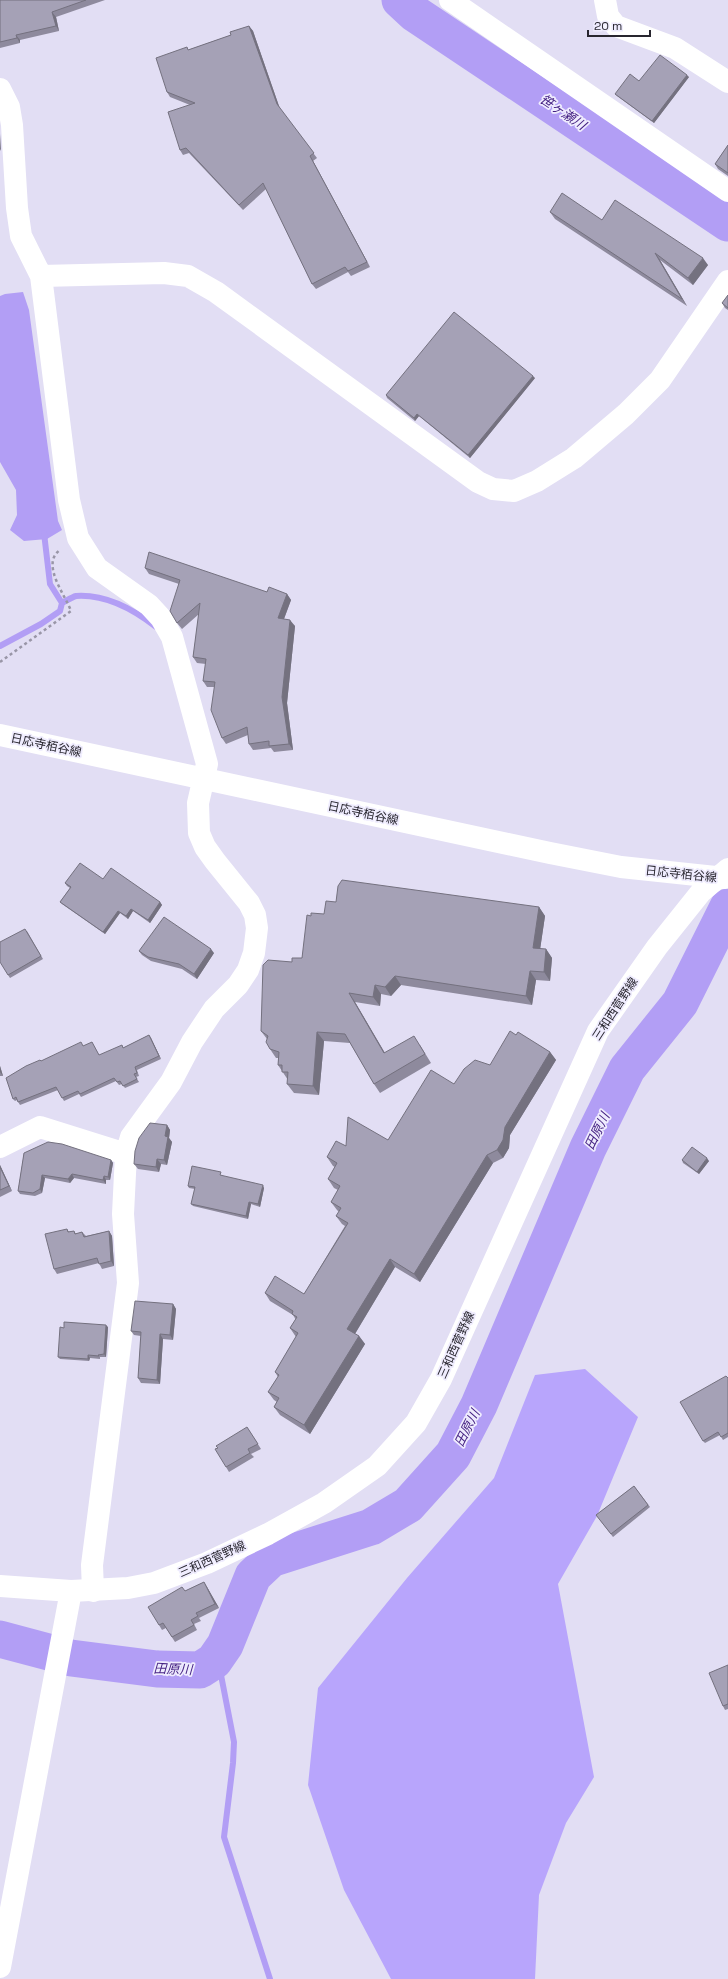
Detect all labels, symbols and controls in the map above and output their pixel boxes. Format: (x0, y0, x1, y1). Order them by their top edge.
scale bar (588, 12, 650, 38)
text: 20 m (594, 18, 622, 34)
water label: 笹ヶ瀬川 (537, 90, 591, 135)
street label: 日応寺栢谷線 (9, 730, 83, 760)
street label: 日応寺栢谷線 (326, 798, 400, 828)
street label: 日応寺栢谷線 (644, 862, 718, 886)
street label: 三和西菅野線 (589, 974, 641, 1044)
water label: 田原川 (581, 1108, 614, 1152)
street label: 三和西菅野線 (434, 1309, 478, 1381)
water label: 田原川 (451, 1405, 484, 1449)
street label: 三和西菅野線 (176, 1537, 248, 1581)
water label: 田原川 (153, 1660, 195, 1678)

